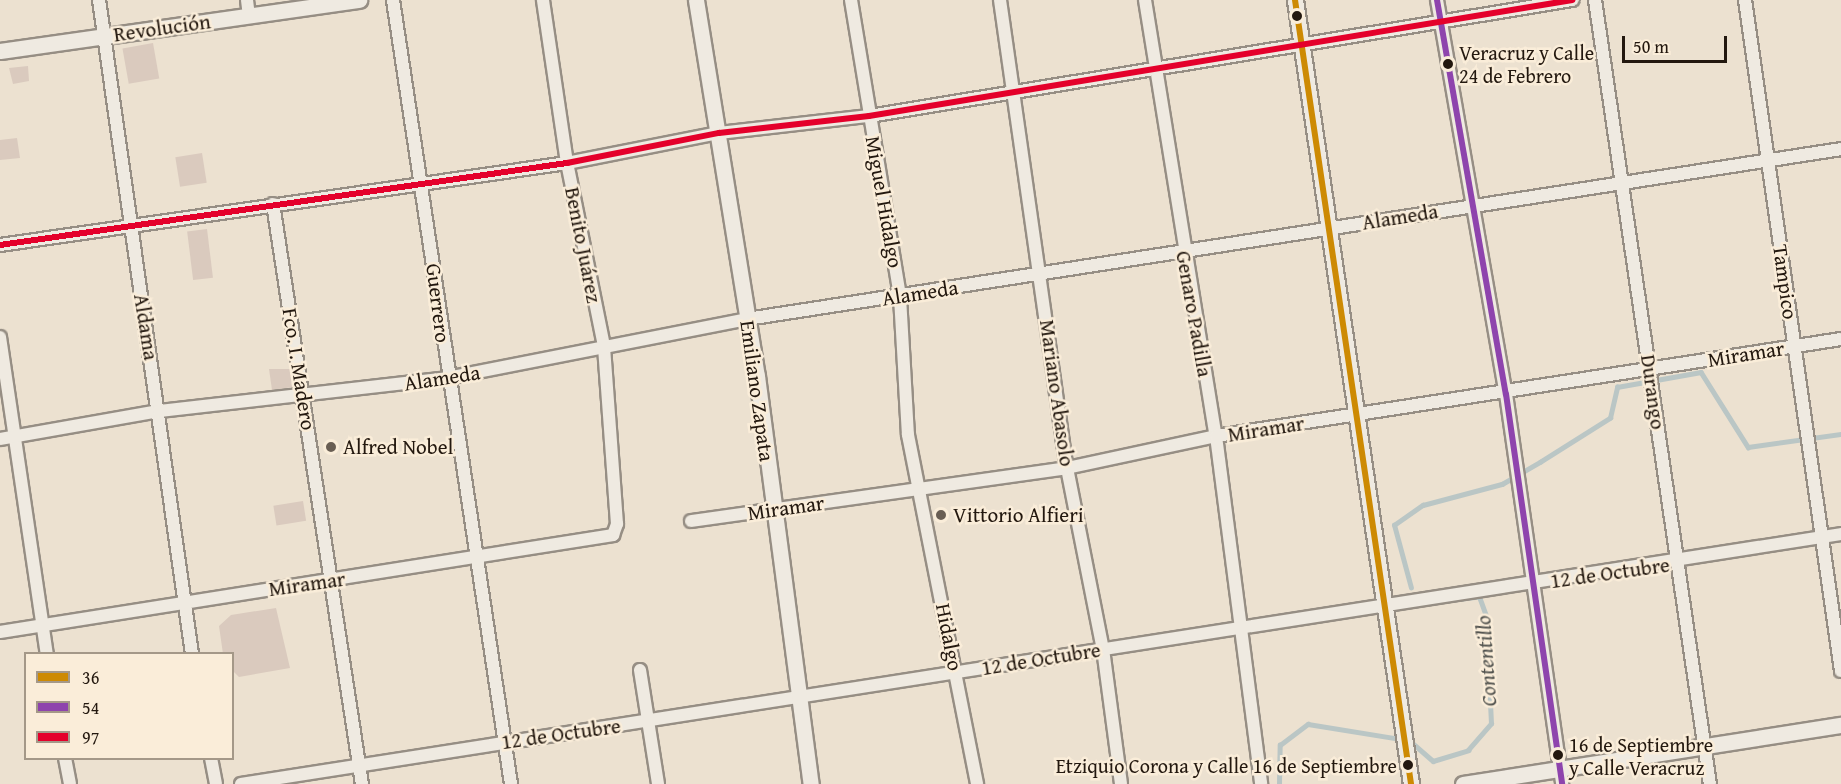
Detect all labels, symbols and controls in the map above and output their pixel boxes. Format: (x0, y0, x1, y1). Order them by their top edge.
street label: Revolución (112, 9, 212, 47)
unlabelled marker (1291, 10, 1303, 22)
scale bar (1625, 24, 1730, 62)
text: 50 m (1633, 33, 1669, 60)
place label: Veracruz y Calle 24 de Febrero (1459, 40, 1594, 87)
marker: Veracruz y Calle 24 de Febrero (1442, 58, 1454, 70)
street label: Miguel Hidalgo (860, 134, 908, 270)
street label: Benito Juárez (559, 185, 607, 305)
street label: Alameda (1360, 199, 1440, 235)
street label: Tampico (1767, 243, 1803, 321)
street label: Genaro Padilla (1171, 249, 1217, 379)
street label: Guerrero (421, 262, 455, 344)
street label: Alameda (880, 275, 960, 311)
street label: Aldama (128, 292, 164, 362)
street label: Fco. I. Madero (277, 306, 321, 432)
street label: Mariano Abasolo (1034, 318, 1080, 468)
street label: Emiliano Zapata (735, 319, 779, 463)
street label: Miramar (1706, 336, 1786, 372)
street label: Durango (1635, 353, 1671, 431)
street label: Alameda (402, 360, 482, 396)
street label: Miramar (1226, 411, 1306, 447)
place label: Alfred Nobel (343, 434, 453, 460)
marker: Alfred Nobel (324, 440, 338, 454)
street label: Miramar (746, 490, 826, 526)
place label: Vittorio Alfieri (953, 502, 1084, 528)
marker: Vittorio Alfieri (934, 508, 948, 522)
street label: 12 de Octubre (1549, 552, 1671, 594)
street label: Miramar (267, 566, 347, 602)
street label: Hidalgo (930, 601, 968, 673)
water label: Contentillo (1470, 615, 1502, 707)
street label: 12 de Octubre (980, 637, 1102, 681)
legend (24, 652, 234, 760)
text: 36 (82, 664, 99, 691)
text: 54 (82, 694, 99, 721)
street label: 12 de Octubre (500, 713, 622, 755)
text: 97 (82, 724, 99, 751)
place label: 16 de Septiembre y Calle Veracruz (1569, 732, 1713, 779)
marker: 16 de Septiembre y Calle Veracruz (1552, 749, 1564, 761)
place label: Etziquio Corona y Calle 16 de Septiembre (1056, 753, 1397, 777)
marker: Etziquio Corona y Calle 16 de Septiembre (1402, 759, 1414, 771)

